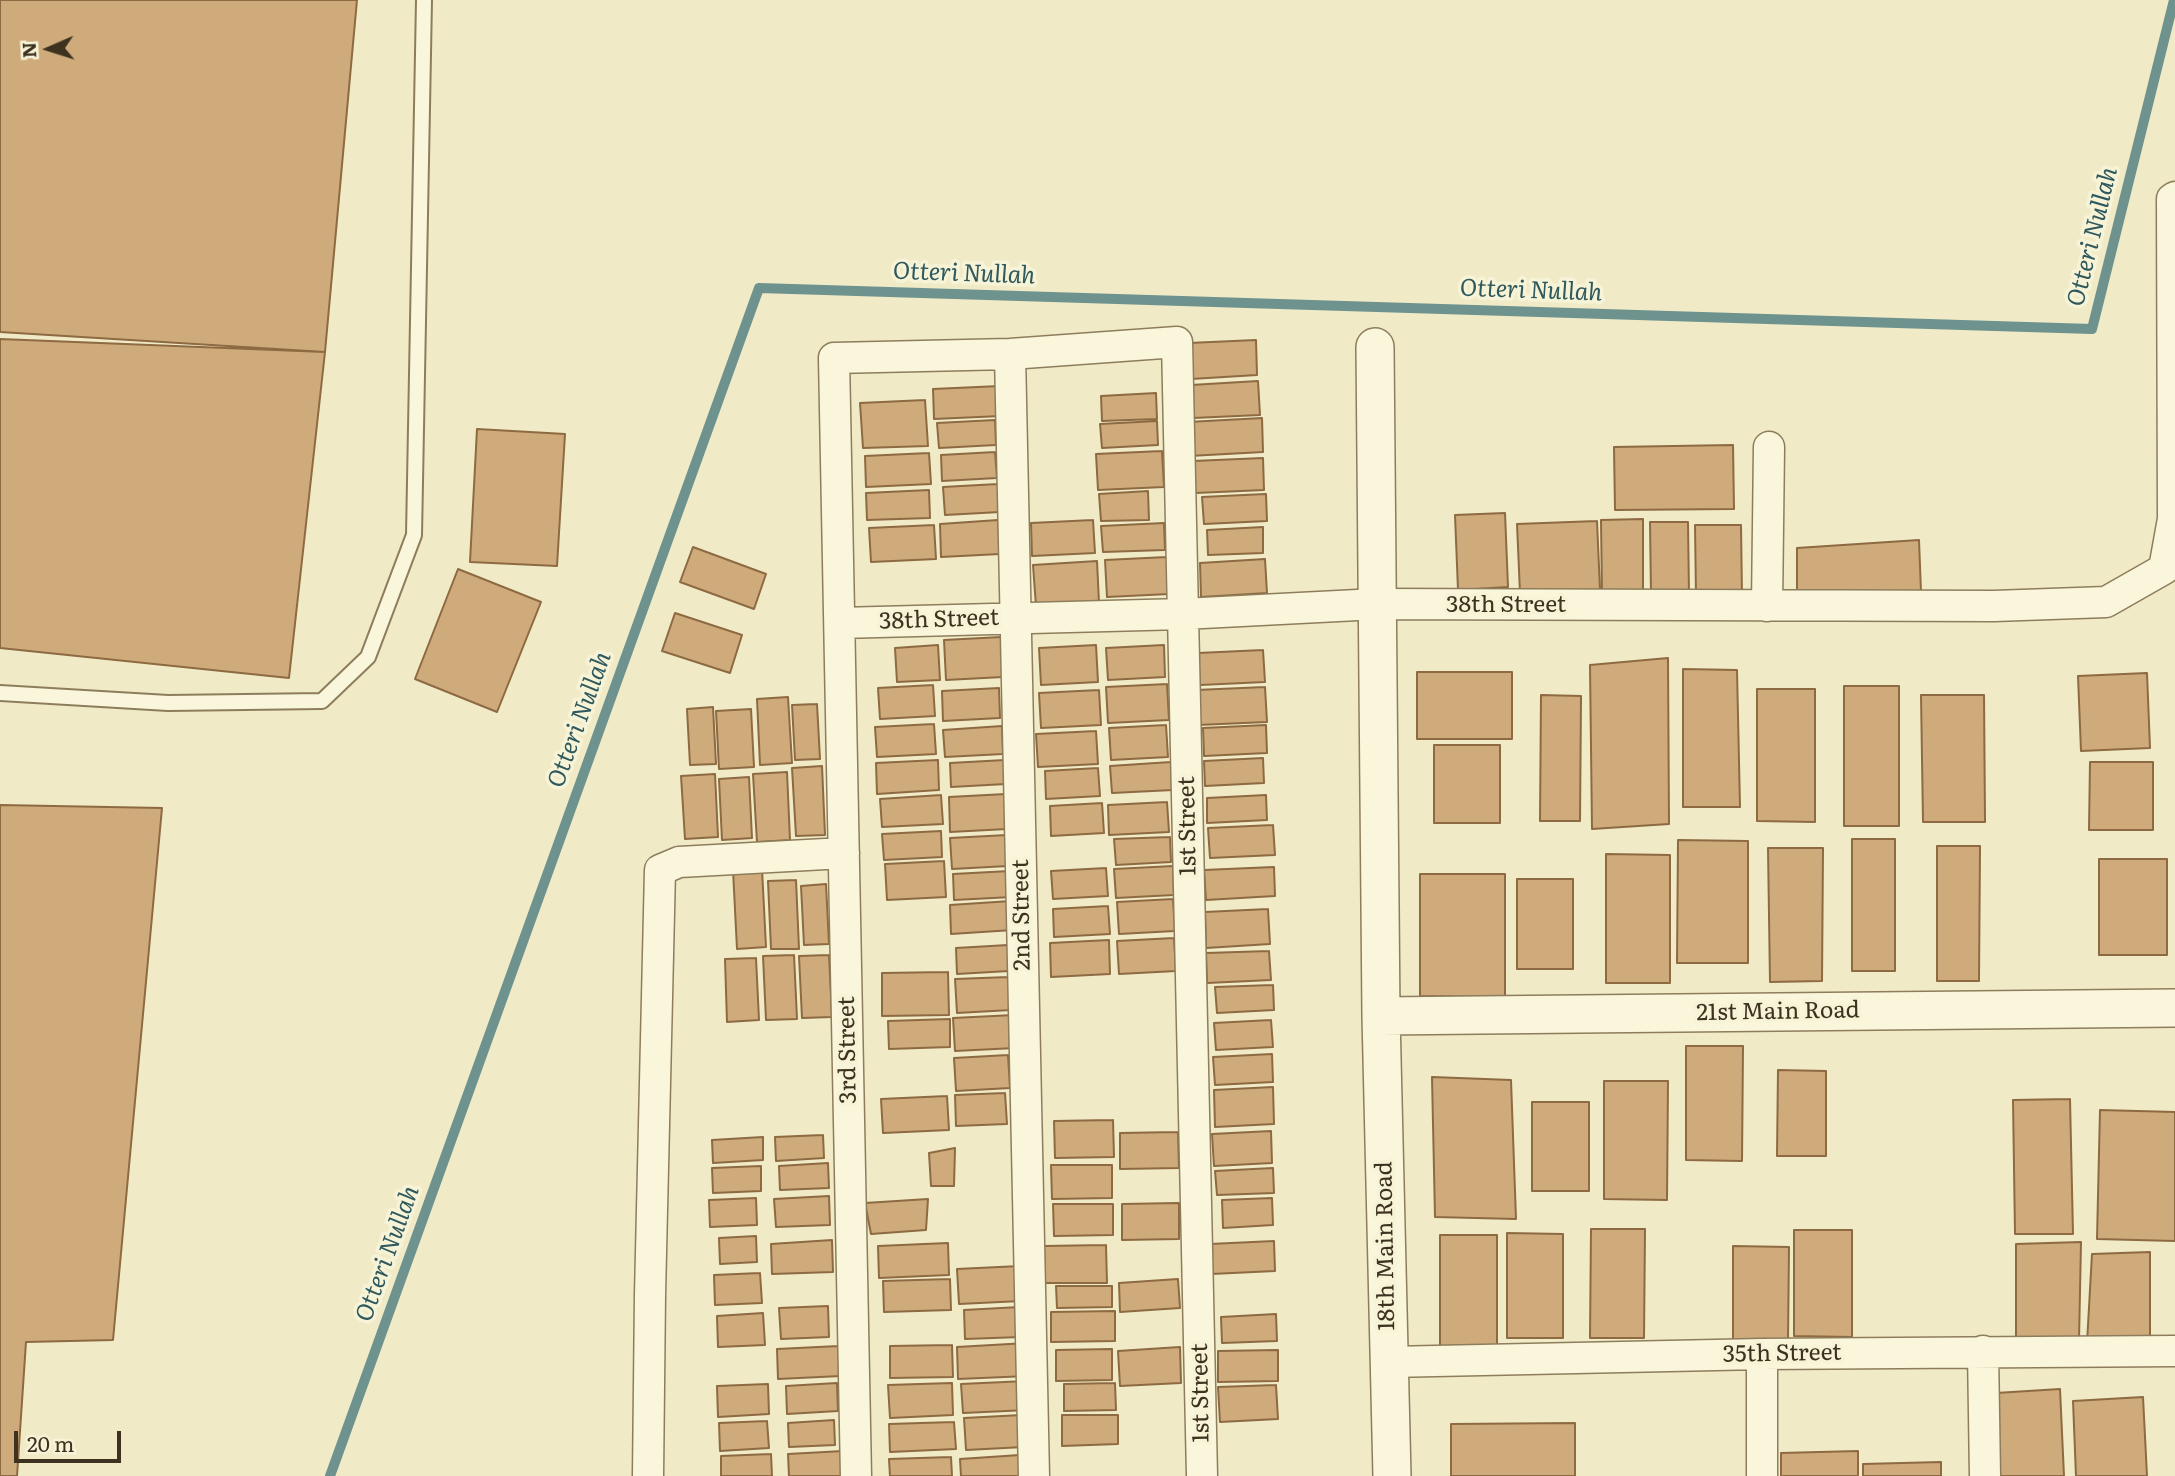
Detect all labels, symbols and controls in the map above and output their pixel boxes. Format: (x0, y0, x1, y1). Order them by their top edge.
north arrow (14, 14, 84, 84)
text: N (14, 41, 42, 59)
water label: Otteri Nullah (2062, 164, 2124, 310)
water label: Otteri Nullah (892, 257, 1036, 291)
water label: Otteri Nullah (1459, 274, 1603, 308)
street label: 38th Street (1446, 591, 1566, 619)
street label: 38th Street (879, 604, 999, 636)
water label: Otteri Nullah (542, 648, 618, 792)
street label: 1st Street (1173, 776, 1203, 876)
street label: 2nd Street (1007, 859, 1037, 971)
street label: 3rd Street (833, 996, 863, 1104)
street label: 21st Main Road (1696, 997, 1860, 1027)
street label: 18th Main Road (1371, 1161, 1401, 1331)
water label: Otteri Nullah (350, 1182, 426, 1326)
street label: 35th Street (1722, 1339, 1842, 1369)
street label: 1st Street (1186, 1343, 1216, 1443)
scale bar (18, 1416, 124, 1460)
text: 20 m (27, 1427, 74, 1458)

